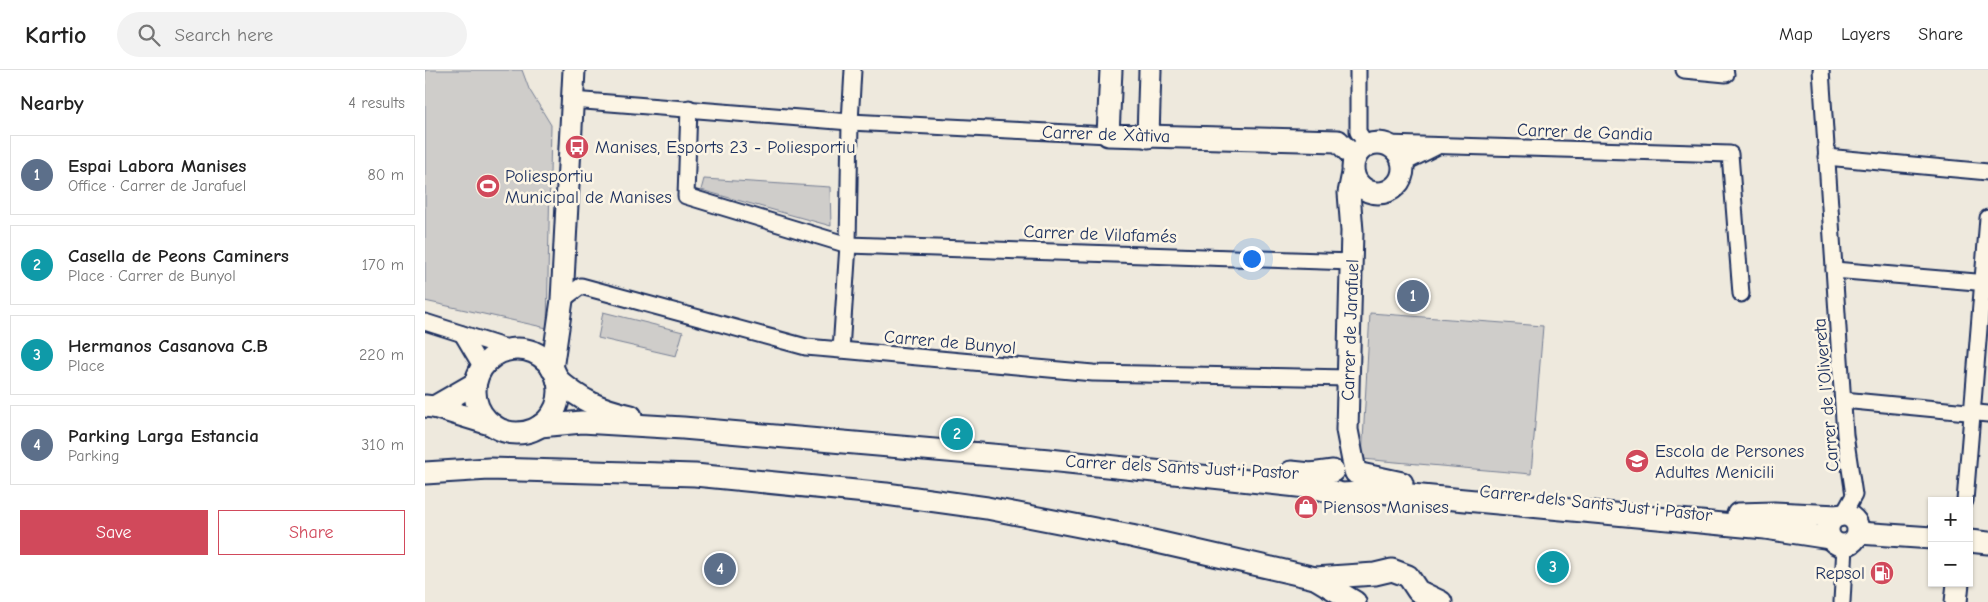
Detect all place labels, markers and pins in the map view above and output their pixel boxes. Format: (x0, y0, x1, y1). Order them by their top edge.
bus stop icon: Manises, Esports 23 - Poliesportiu (564, 134, 590, 160)
place label: Manises, Esports 23 - Poliesportiu (595, 137, 855, 158)
place label: Poliesportiu Municipal de Manises (505, 166, 672, 208)
sports icon: Poliesportiu Municipal de Manises (475, 173, 501, 199)
pin: 1 (1397, 277, 1429, 315)
pin: 2 (941, 415, 973, 453)
place label: Escola de Persones Adultes Menicili (1655, 441, 1804, 483)
school or university icon: Escola de Persones Adultes Menicili (1624, 448, 1650, 474)
shop icon: Piensos Manises (1293, 494, 1319, 520)
place label: Piensos Manises (1323, 497, 1449, 518)
pin: 3 (1537, 548, 1569, 586)
pin: 4 (704, 550, 736, 588)
fuel station icon: Repsol (1869, 560, 1895, 586)
place label: Repsol (1815, 563, 1865, 584)

